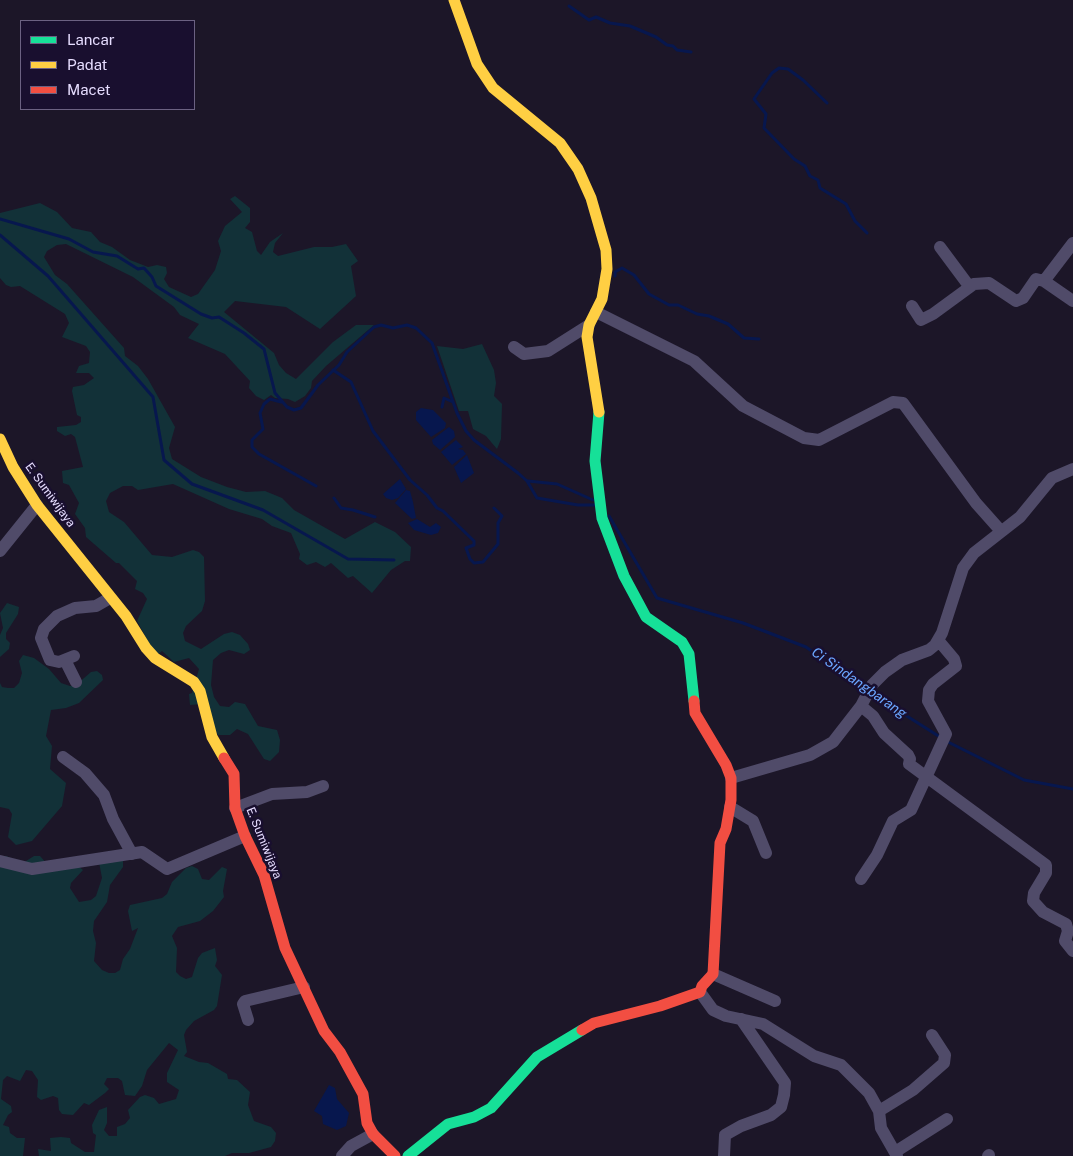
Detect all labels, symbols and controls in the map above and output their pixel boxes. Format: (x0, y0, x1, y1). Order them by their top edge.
legend (20, 20, 195, 110)
text: Lancar (67, 31, 115, 48)
text: Padat (67, 56, 107, 73)
text: Macet (67, 81, 111, 98)
street label: E. Sumiwijaya (22, 460, 78, 530)
water label: Ci Sindangbarang (808, 644, 910, 722)
street label: E. Sumiwijaya (243, 805, 285, 881)

